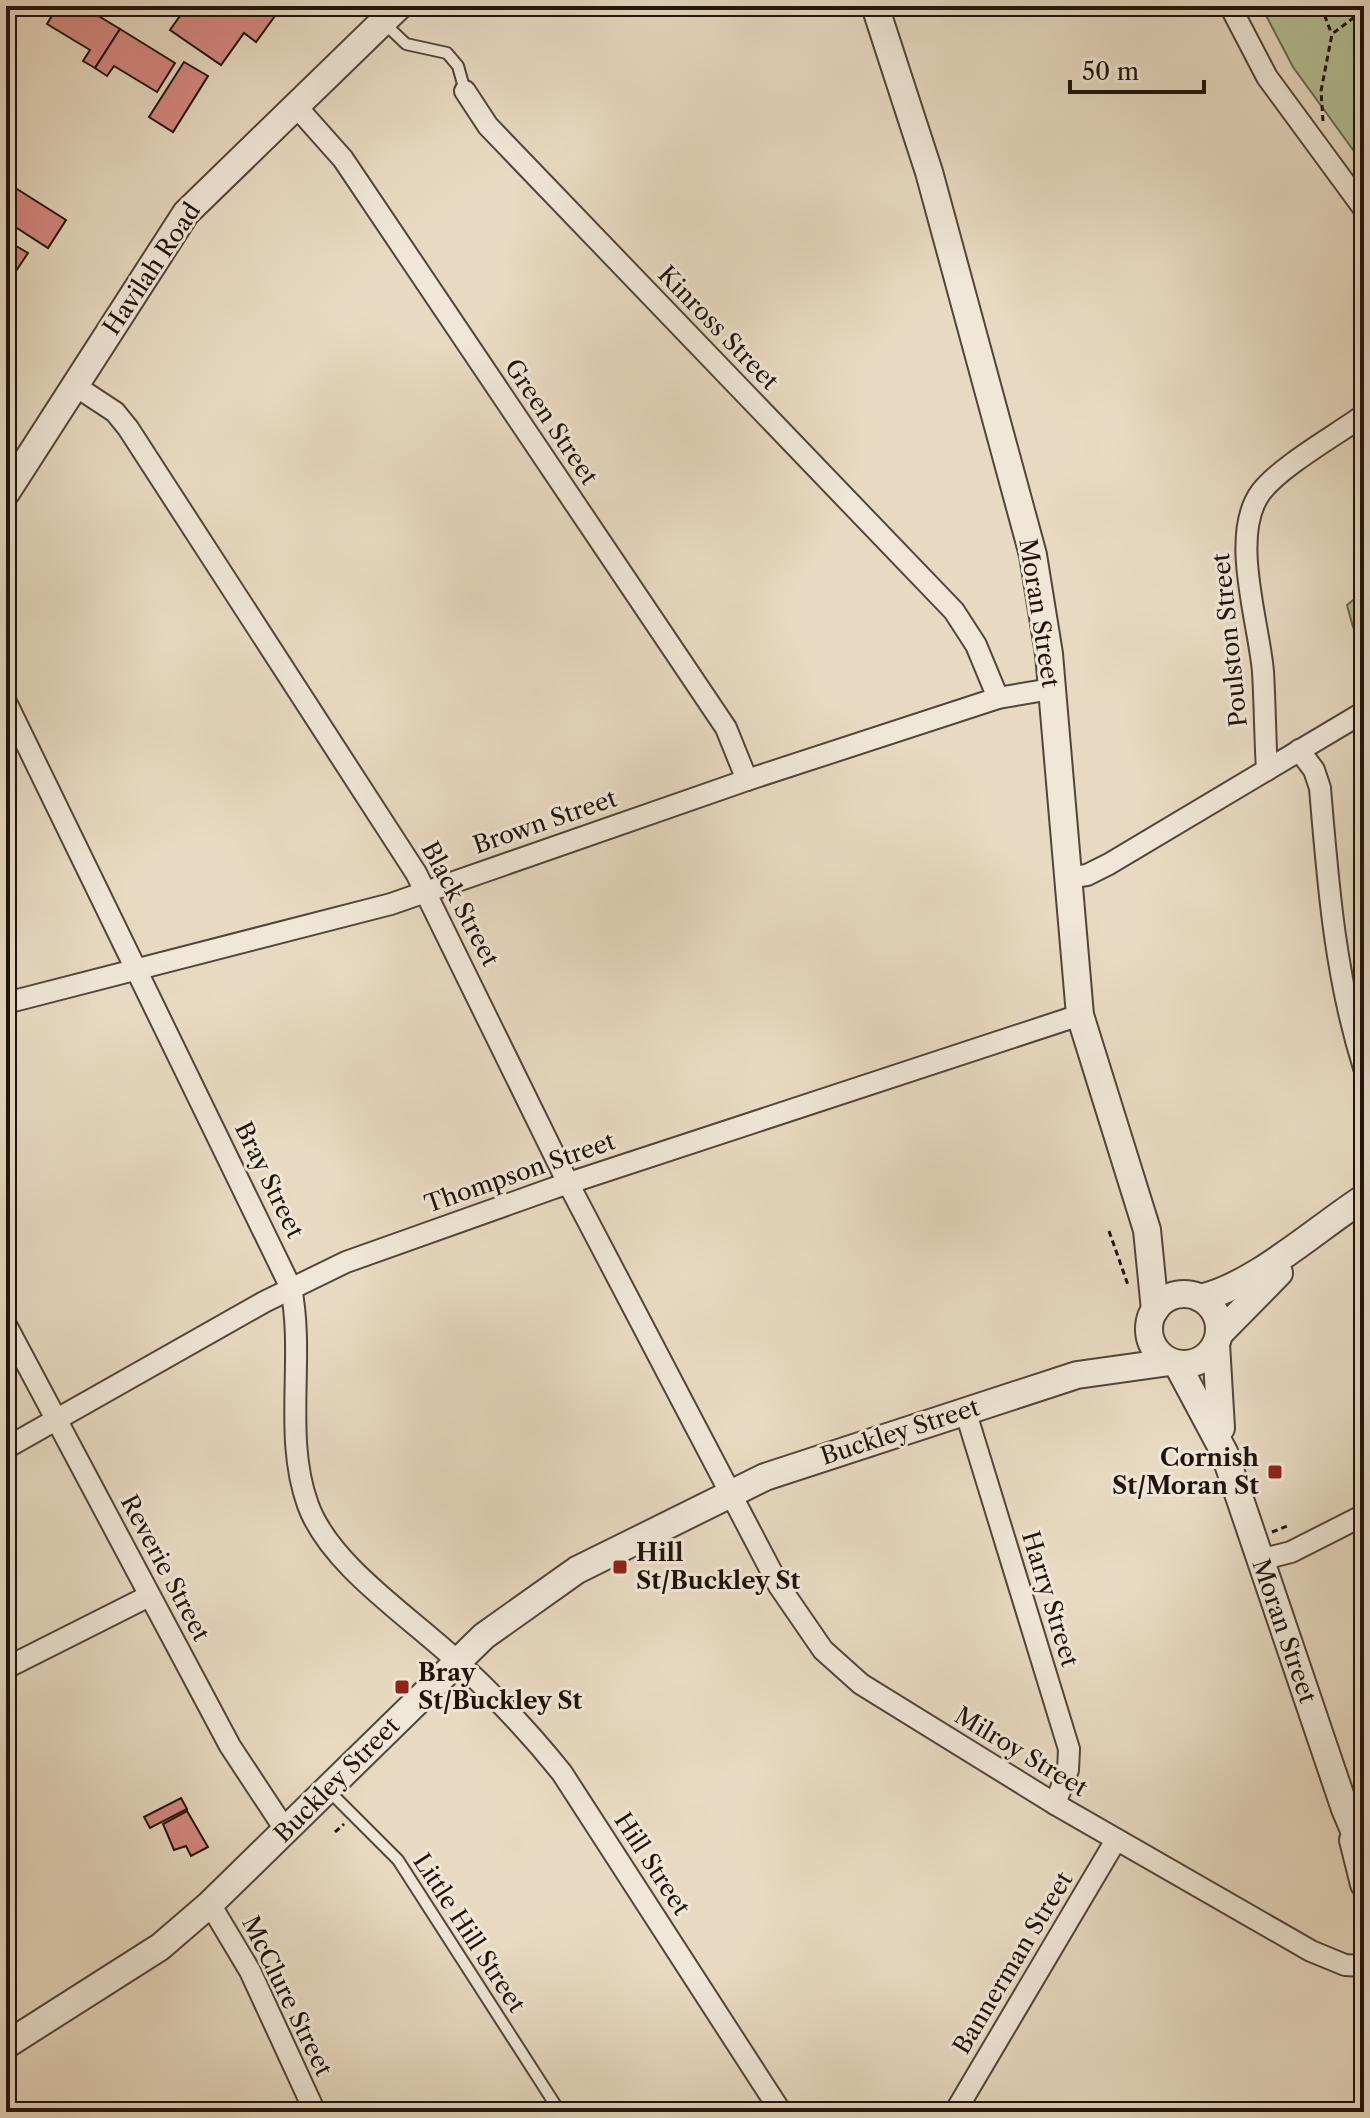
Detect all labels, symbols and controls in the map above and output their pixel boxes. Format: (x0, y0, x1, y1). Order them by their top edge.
scale bar (1070, 44, 1204, 94)
text: 50 m (1082, 57, 1139, 86)
street label: Havilah Road (97, 197, 207, 340)
street label: Kinross Street (652, 260, 785, 396)
street label: Green Street (499, 353, 604, 491)
street label: Moran Street (1013, 536, 1066, 690)
street label: Poulston Street (1206, 551, 1253, 729)
street label: Brown Street (469, 783, 621, 860)
street label: Black Street (416, 837, 506, 971)
street label: Bray Street (229, 1117, 310, 1243)
street label: Thompson Street (421, 1126, 619, 1219)
street label: Buckley Street (817, 1392, 983, 1471)
place label: Cornish St/Moran St (1112, 1443, 1260, 1500)
marker: Cornish St/Moran St (1266, 1463, 1284, 1481)
street label: Reverie Street (115, 1490, 216, 1646)
street label: Harry Street (1016, 1528, 1085, 1671)
place label: Hill St/Buckley St (636, 1538, 800, 1595)
street label: Moran Street (1246, 1555, 1323, 1707)
marker: Hill St/Buckley St (611, 1558, 629, 1576)
place label: Bray St/Buckley St (418, 1658, 582, 1715)
marker: Bray St/Buckley St (393, 1678, 411, 1696)
street label: Milroy Street (950, 1701, 1093, 1803)
street label: Buckley Street (268, 1711, 406, 1848)
street label: Hill Street (609, 1807, 697, 1921)
street label: Little Hill Street (407, 1848, 532, 2018)
street label: Bannerman Street (947, 1866, 1079, 2059)
street label: McClure Street (236, 1911, 339, 2081)

